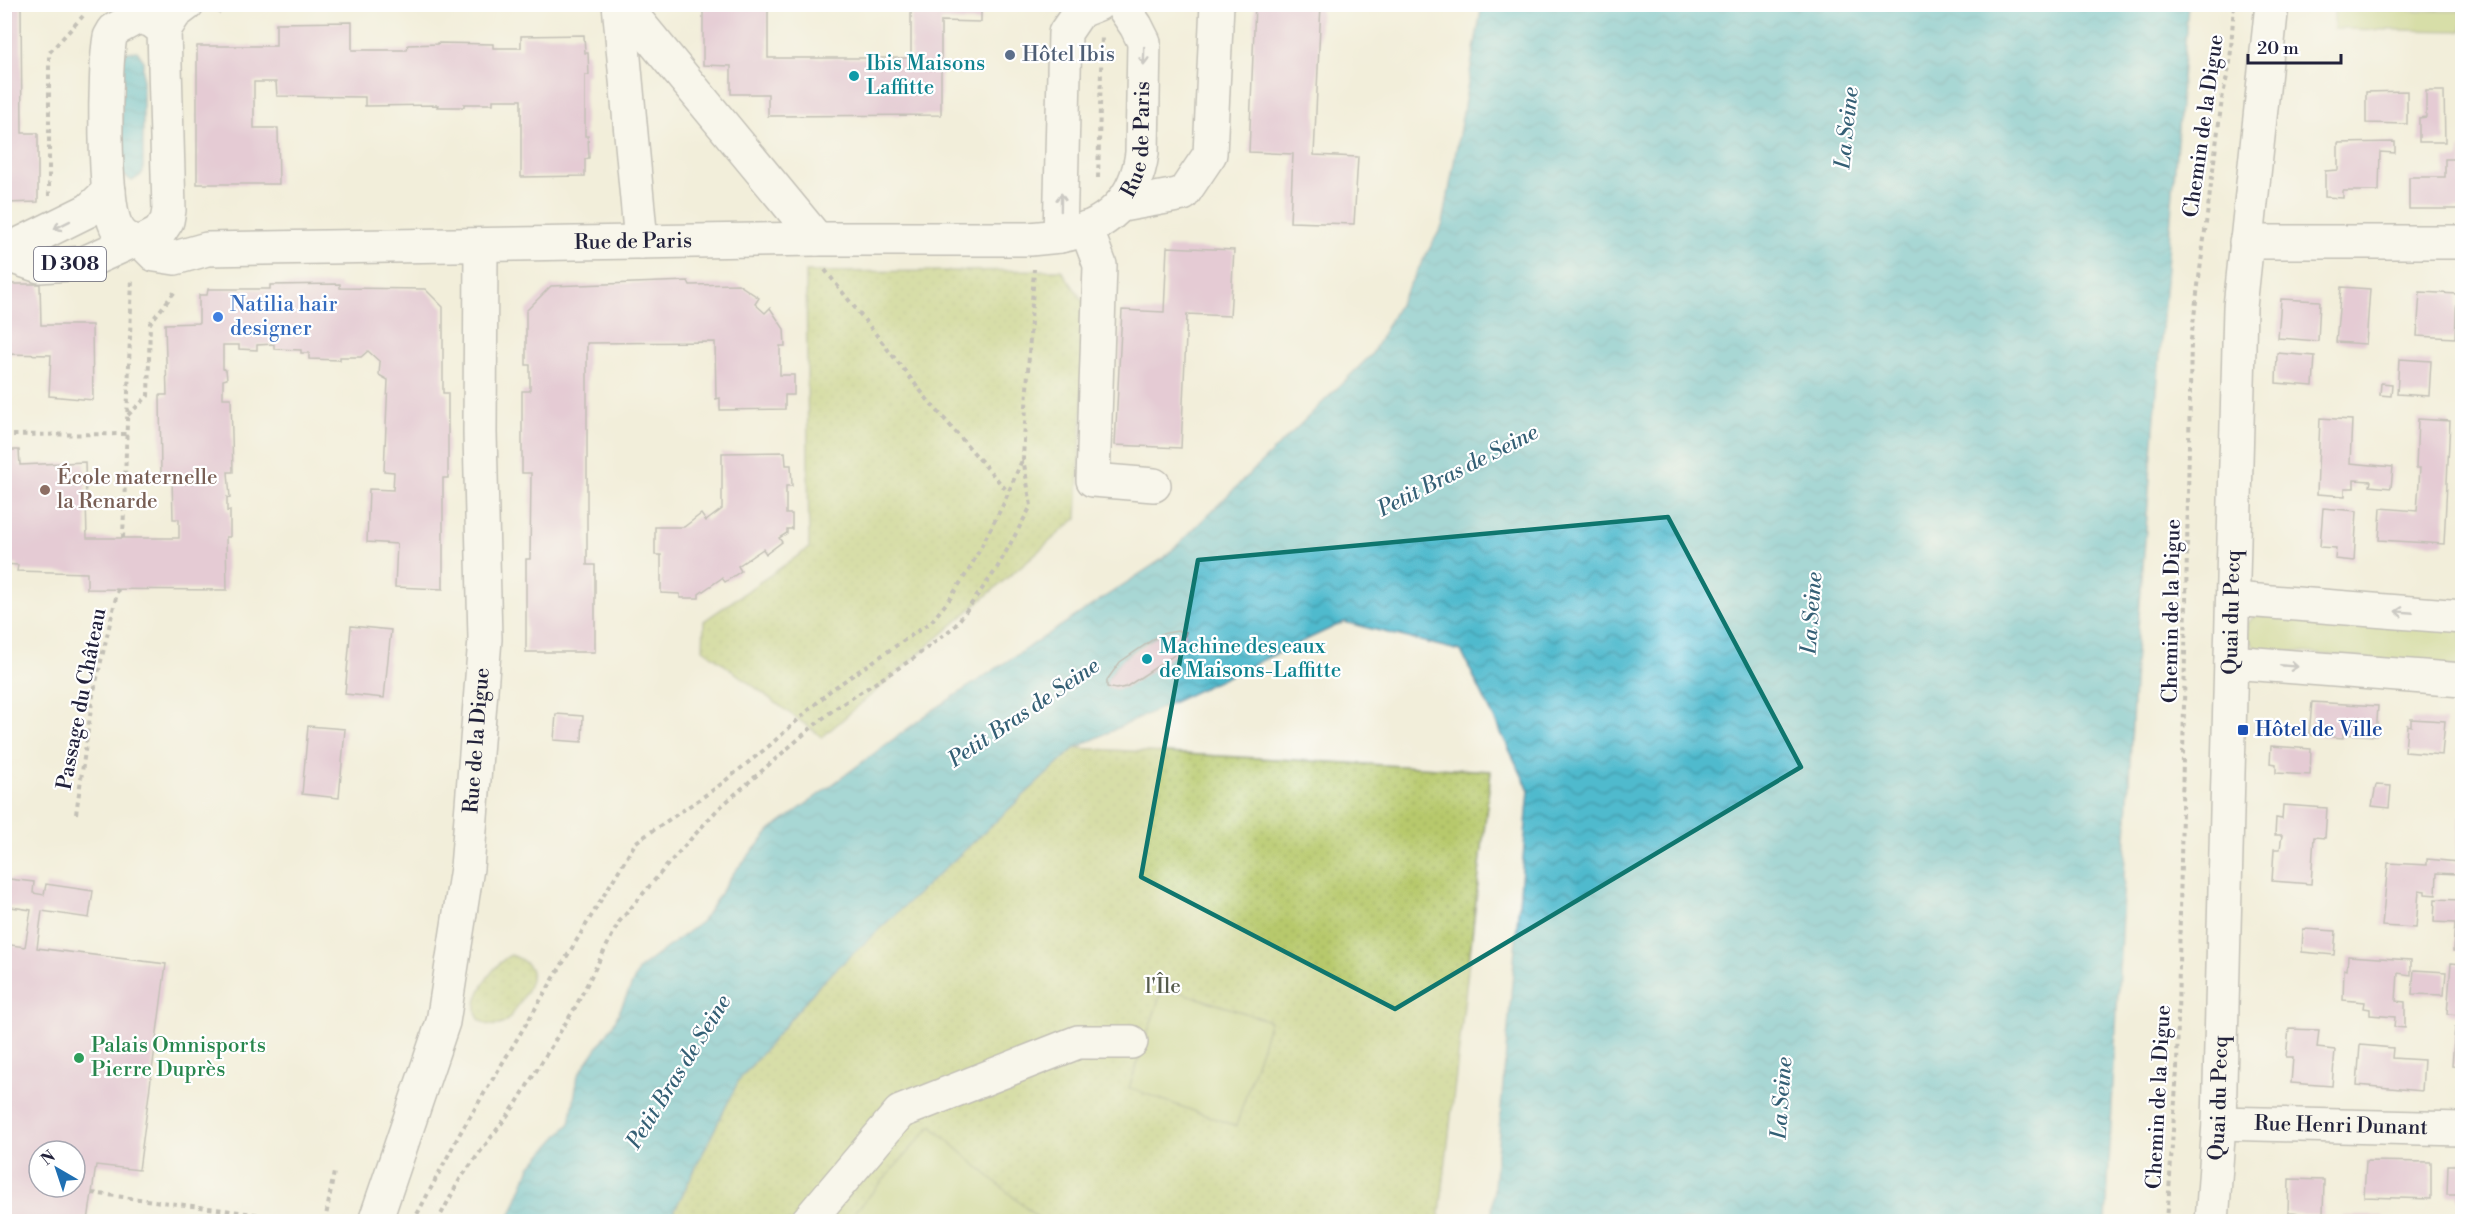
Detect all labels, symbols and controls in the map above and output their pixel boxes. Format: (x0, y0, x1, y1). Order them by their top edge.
scale bar (2248, 27, 2341, 65)
street label: Chemin de la Digue (2178, 33, 2230, 219)
text: 20 m (2257, 37, 2299, 60)
place label: Hôtel Ibis (1022, 42, 1115, 68)
one-way arrow (1138, 46, 1149, 66)
marker: Hôtel Ibis (1003, 48, 1017, 62)
place label: Ibis Maisons Laffitte (866, 51, 985, 101)
marker: Ibis Maisons Laffitte (847, 69, 861, 83)
street label: Rue de Paris (1116, 81, 1156, 202)
water label: La Seine (1829, 86, 1865, 171)
one-way arrow (1055, 193, 1067, 213)
one-way arrow (53, 220, 71, 231)
street label: Rue de Paris (574, 228, 692, 256)
road number: D 308 (34, 247, 106, 281)
place label: Natilia hair designer (230, 292, 338, 342)
marker: Natilia hair designer (211, 310, 225, 324)
water label: Petit Bras de Seine (1372, 419, 1543, 524)
place label: École maternelle la Renarde (57, 463, 218, 515)
marker: École maternelle la Renarde (38, 483, 52, 497)
street label: Chemin de la Digue (2157, 519, 2187, 703)
street label: Quai du Pecq (2218, 550, 2247, 675)
water label: La Seine (1796, 571, 1828, 656)
street label: Passage du Château (52, 606, 112, 792)
one-way arrow (2395, 606, 2415, 617)
place label: Machine des eaux de Maisons-Laffitte (1159, 634, 1341, 684)
water label: Petit Bras de Seine (942, 652, 1105, 774)
marker: Machine des eaux de Maisons-Laffitte (1140, 652, 1154, 666)
one-way arrow (2279, 661, 2299, 672)
street label: Rue de la Digue (458, 667, 496, 814)
place label: Hôtel de Ville (2255, 717, 2383, 743)
marker: Hôtel de Ville (2236, 723, 2250, 737)
park label: l'Île (1145, 972, 1181, 1000)
water label: Petit Bras de Seine (620, 990, 737, 1155)
street label: Chemin de la Digue (2141, 1004, 2177, 1190)
place label: Palais Omnisports Pierre Duprès (91, 1033, 266, 1083)
street label: Quai du Pecq (2203, 1035, 2234, 1162)
marker: Palais Omnisports Pierre Duprès (72, 1051, 86, 1065)
water label: La Seine (1766, 1056, 1798, 1141)
street label: Rue Henri Dunant (2254, 1111, 2429, 1141)
north arrow (27, 1139, 87, 1199)
text: N (37, 1146, 60, 1170)

